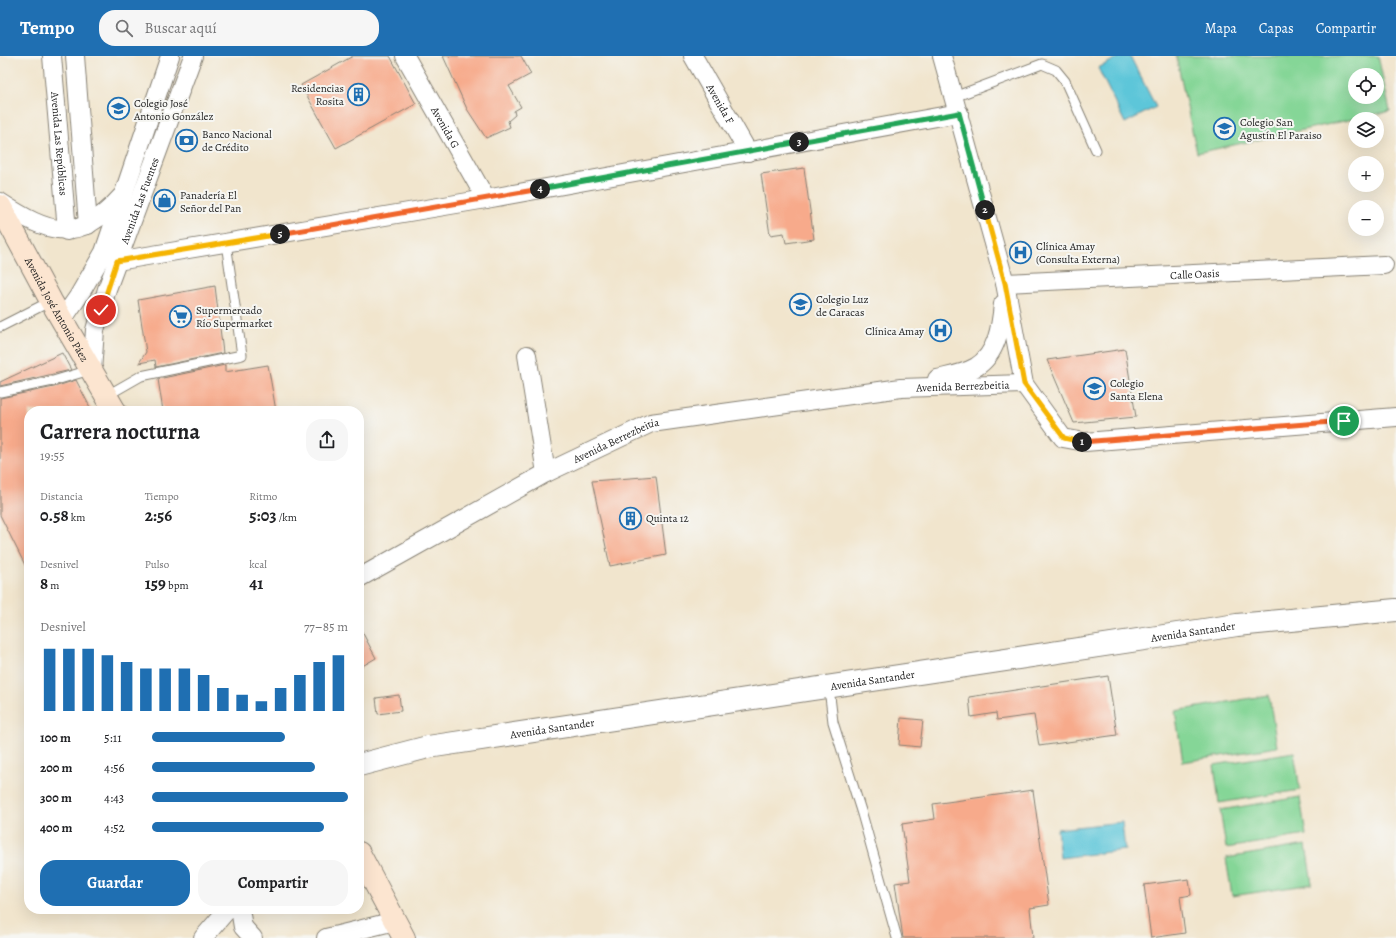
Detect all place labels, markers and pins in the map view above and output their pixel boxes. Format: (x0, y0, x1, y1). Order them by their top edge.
place label: Residencias Rosita (291, 81, 345, 109)
building icon: Residencias Rosita (346, 81, 372, 107)
school or university icon: Colegio José Antonio González (105, 96, 131, 122)
place label: Colegio José Antonio González (133, 96, 214, 124)
school or university icon: Colegio San Agustín El Paraiso (1211, 115, 1237, 141)
place label: Colegio San Agustín El Paraiso (1239, 115, 1322, 143)
bank icon: Banco Nacional de Crédito (174, 127, 200, 153)
place label: Banco Nacional de Crédito (202, 127, 272, 155)
pin: 3 (789, 132, 809, 152)
pin: 4 (530, 179, 550, 199)
shop icon: Panadería El Señor del Pan (151, 188, 177, 214)
place label: Panadería El Señor del Pan (180, 188, 241, 216)
pin: 2 (975, 200, 995, 220)
pin: 5 (270, 224, 290, 244)
hospital icon: Clínica Amay (Consulta Externa) (1008, 239, 1034, 265)
place label: Clínica Amay (Consulta Externa) (1036, 239, 1120, 267)
school or university icon: Colegio Luz de Caracas (787, 292, 813, 318)
place label: Colegio Luz de Caracas (816, 292, 869, 320)
pin (84, 293, 118, 327)
supermarket icon: Supermercado Río Supermarket (167, 303, 193, 329)
place label: Supermercado Río Supermarket (196, 303, 273, 331)
hospital icon: Clínica Amay (927, 318, 953, 344)
place label: Clínica Amay (865, 324, 924, 339)
school or university icon: Colegio Santa Elena (1082, 376, 1108, 402)
place label: Colegio Santa Elena (1110, 376, 1164, 404)
pin (1327, 404, 1361, 438)
pin: 1 (1072, 432, 1092, 452)
building icon: Quinta 12 (618, 505, 644, 531)
place label: Quinta 12 (646, 511, 689, 526)

